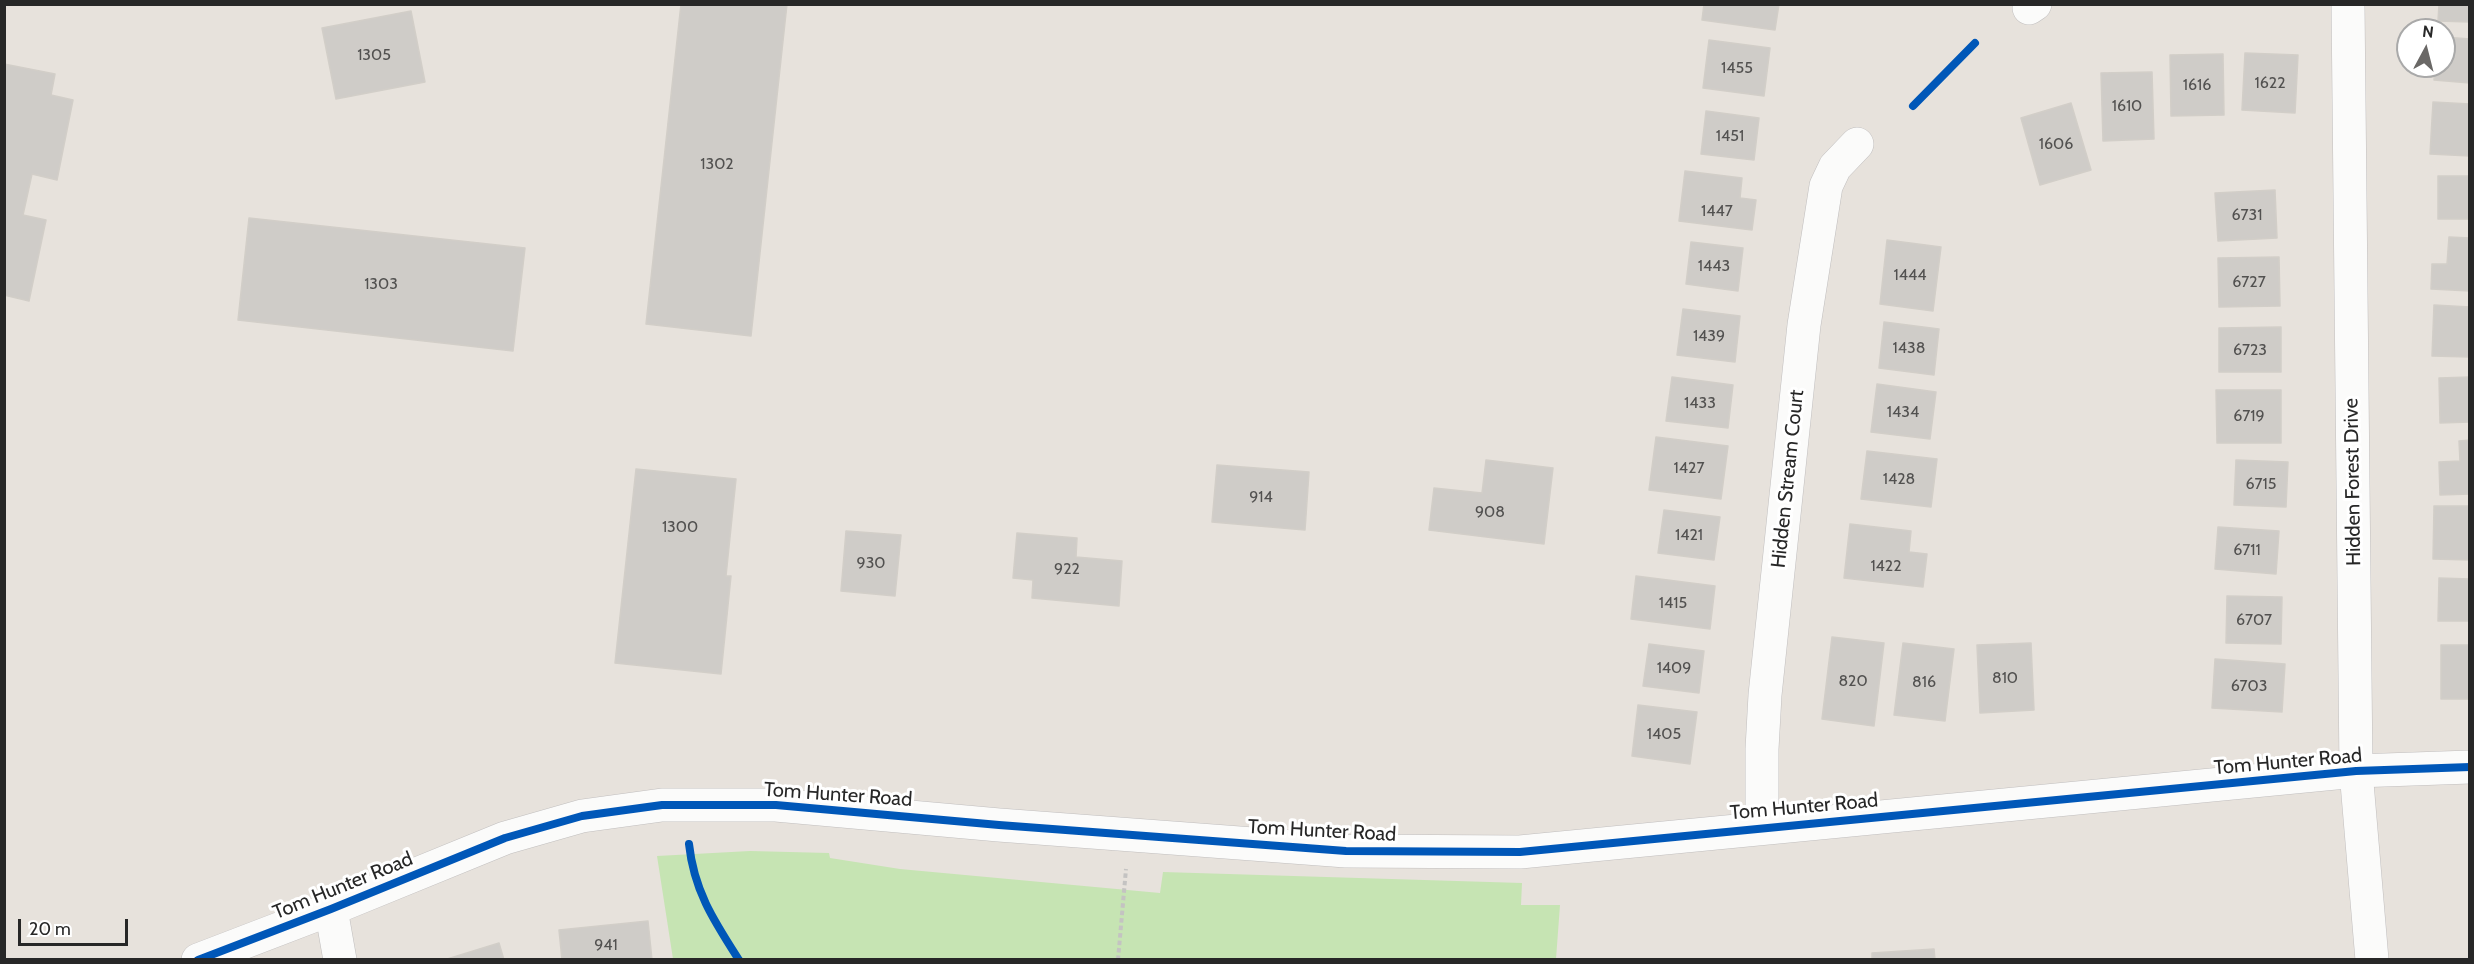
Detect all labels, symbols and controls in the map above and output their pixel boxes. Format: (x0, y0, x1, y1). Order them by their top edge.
north arrow (2396, 18, 2456, 78)
text: N (2421, 22, 2435, 42)
house number: 1305 (357, 45, 391, 65)
house number: 1455 (1721, 58, 1753, 78)
house number: 1622 (2254, 73, 2286, 93)
house number: 1616 (2183, 75, 2211, 95)
house number: 1610 (2112, 96, 2142, 116)
house number: 1451 (1716, 126, 1744, 146)
house number: 1606 (2039, 134, 2073, 154)
house number: 1302 (700, 154, 734, 174)
house number: 1447 (1701, 201, 1733, 221)
house number: 6731 (2232, 205, 2262, 225)
house number: 1443 (1698, 256, 1730, 276)
house number: 1444 (1894, 265, 1926, 285)
house number: 6727 (2232, 272, 2266, 292)
house number: 1303 (364, 274, 398, 294)
house number: 1439 (1693, 326, 1725, 346)
house number: 1438 (1893, 338, 1925, 358)
house number: 6723 (2233, 340, 2267, 360)
street label: Hidden Stream Court (1767, 389, 1809, 569)
house number: 1433 (1684, 393, 1716, 413)
street label: Hidden Forest Drive (2340, 398, 2366, 566)
house number: 1434 (1887, 402, 1919, 422)
house number: 6719 (2233, 406, 2265, 426)
house number: 1427 (1674, 458, 1704, 478)
house number: 1428 (1883, 469, 1915, 489)
house number: 6715 (2246, 474, 2276, 494)
house number: 914 (1249, 487, 1273, 507)
house number: 908 (1475, 502, 1505, 522)
house number: 1300 (662, 517, 698, 537)
house number: 1421 (1675, 525, 1703, 545)
house number: 6711 (2233, 540, 2261, 560)
house number: 930 (857, 553, 885, 573)
house number: 1422 (1870, 556, 1902, 576)
house number: 922 (1054, 559, 1080, 579)
house number: 1415 (1659, 593, 1687, 613)
house number: 6707 (2236, 610, 2272, 630)
house number: 1409 (1657, 658, 1691, 678)
house number: 810 (1992, 668, 2018, 688)
house number: 820 (1838, 671, 1868, 691)
house number: 816 (1912, 672, 1936, 692)
house number: 6703 (2231, 676, 2267, 696)
house number: 1405 (1647, 724, 1681, 744)
street label: Tom Hunter Road (2213, 744, 2363, 780)
street label: Tom Hunter Road (763, 778, 913, 812)
street label: Tom Hunter Road (1729, 789, 1879, 825)
street label: Tom Hunter Road (1247, 815, 1397, 847)
street label: Tom Hunter Road (270, 847, 416, 925)
scale bar (21, 907, 130, 945)
text: 20 m (29, 918, 71, 940)
house number: 941 (594, 935, 618, 955)

